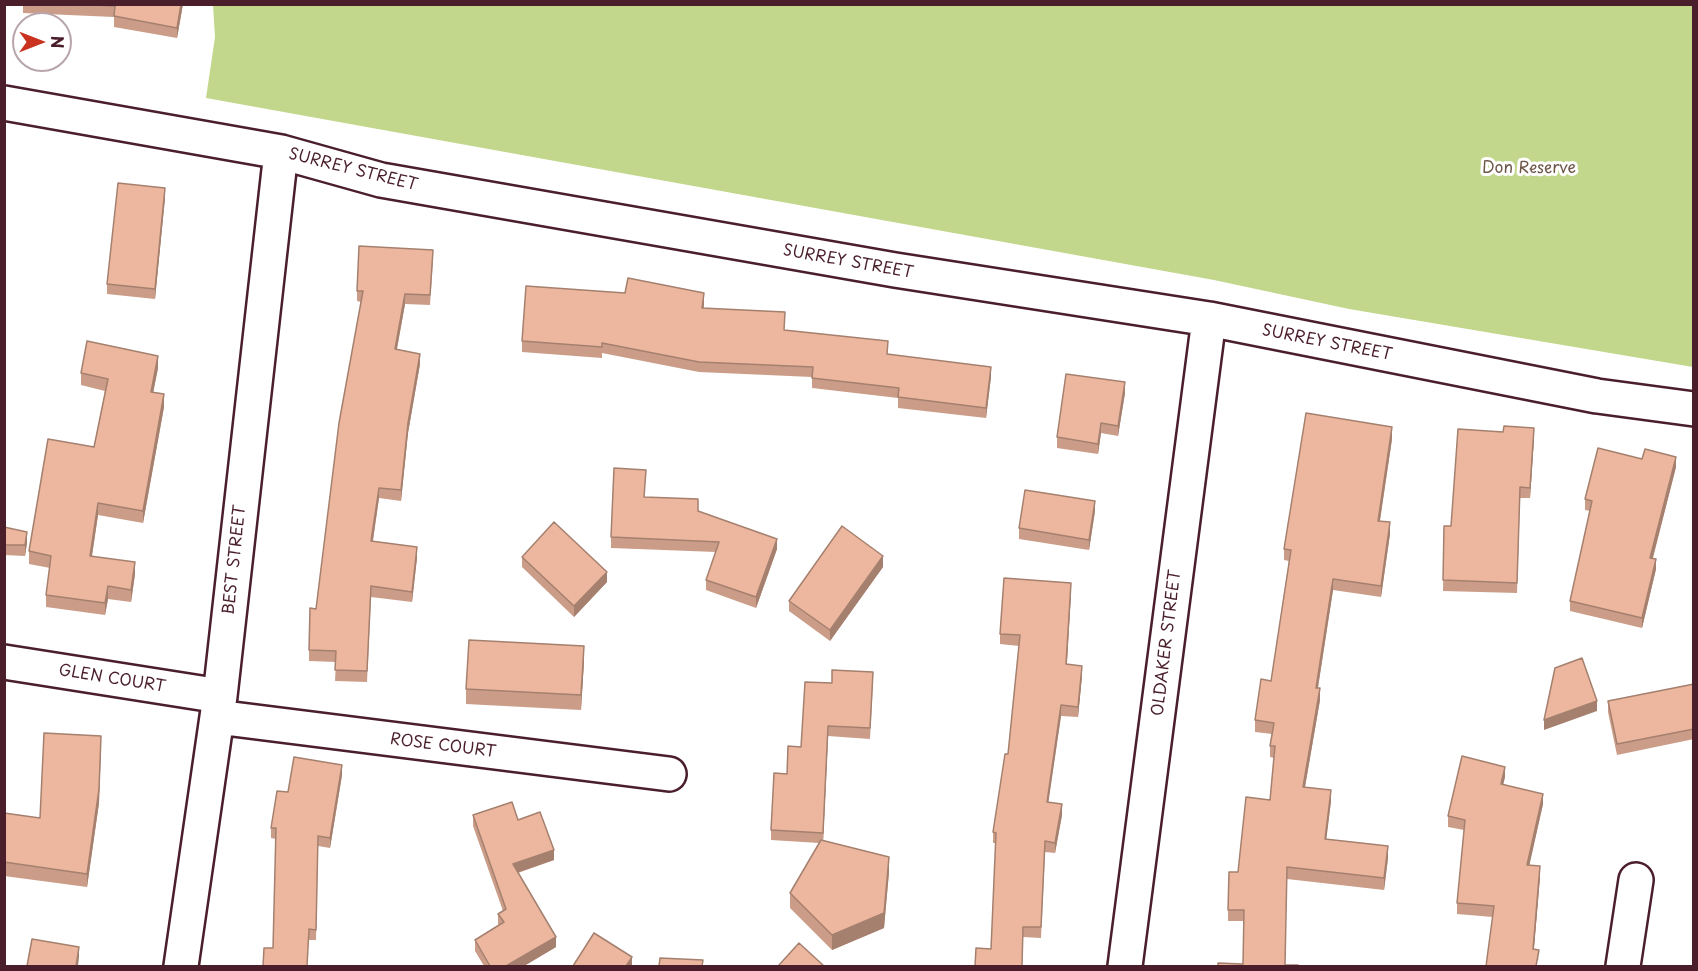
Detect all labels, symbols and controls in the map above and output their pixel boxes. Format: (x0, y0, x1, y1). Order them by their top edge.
north arrow (12, 12, 72, 72)
text: N (46, 36, 70, 48)
street label: SURREY STREET (287, 145, 419, 195)
park label: Don Reserve (1482, 159, 1576, 179)
street label: SURREY STREET (781, 241, 915, 283)
street label: SURREY STREET (1260, 321, 1394, 365)
street label: BEST STREET (220, 504, 250, 616)
street label: OLDAKER STREET (1149, 569, 1185, 717)
street label: GLEN COURT (57, 661, 167, 697)
street label: ROSE COURT (389, 730, 497, 762)

